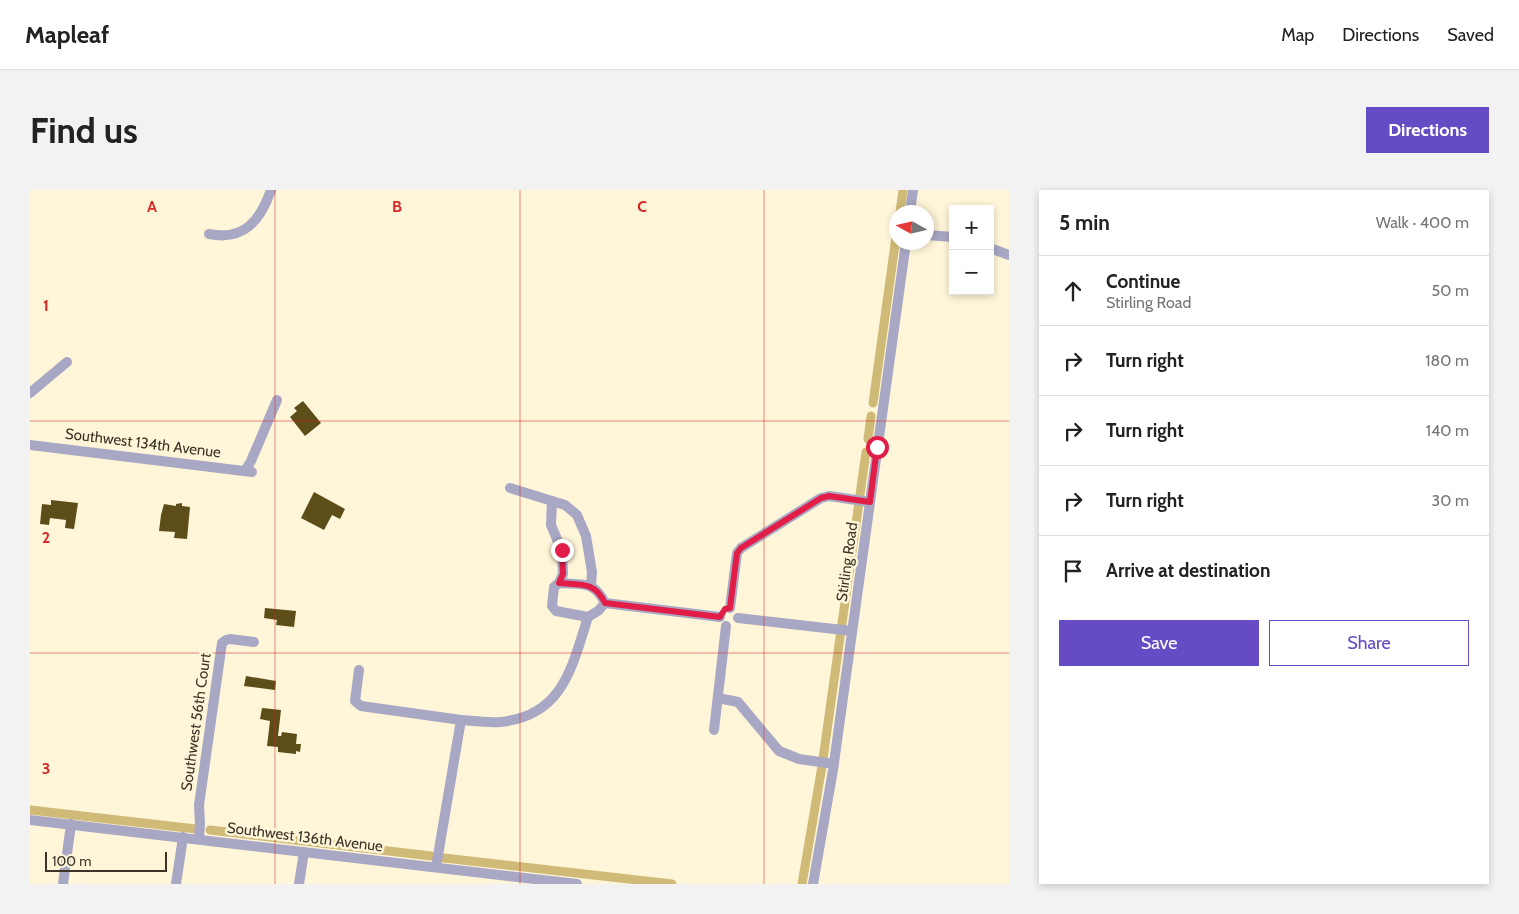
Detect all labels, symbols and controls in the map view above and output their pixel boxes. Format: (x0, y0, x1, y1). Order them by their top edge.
text: Mapleaf (25, 20, 109, 49)
text: Map (1281, 24, 1314, 46)
text: Directions (1342, 24, 1419, 46)
text: Saved (1447, 24, 1494, 46)
button: Directions (1366, 107, 1489, 153)
text: Find us (30, 109, 138, 152)
text: A (147, 197, 157, 216)
text: B (392, 197, 402, 216)
text: C (637, 197, 647, 216)
north arrow (889, 205, 934, 250)
map controls (949, 205, 994, 295)
button: + (949, 205, 994, 250)
text: 5 min (1059, 210, 1110, 235)
text: Walk · 400 m (1376, 213, 1469, 232)
button: − (949, 250, 994, 295)
text: Continue (1106, 270, 1180, 293)
icon: ahead (1059, 277, 1087, 305)
text: 50 m (1432, 281, 1469, 300)
text: Stirling Road (1106, 293, 1191, 312)
text: 1 (43, 296, 49, 315)
icon: right (1059, 347, 1087, 375)
text: Turn right (1106, 349, 1184, 372)
text: 180 m (1425, 351, 1469, 370)
icon: right (1059, 417, 1087, 445)
text: Turn right (1106, 419, 1184, 442)
text: 140 m (1426, 421, 1469, 440)
street label: Southwest 134th Avenue (64, 425, 222, 462)
route start (866, 436, 889, 459)
icon: right (1059, 487, 1087, 515)
text: Turn right (1106, 489, 1184, 512)
text: 30 m (1432, 491, 1469, 510)
street label: Stirling Road (833, 521, 861, 603)
text: 2 (42, 528, 50, 547)
route end (551, 539, 574, 562)
icon: arrive (1059, 557, 1087, 585)
text: Arrive at destination (1106, 559, 1270, 582)
button: Save (1059, 620, 1259, 666)
button: Share (1269, 620, 1469, 666)
street label: Southwest 56th Court (177, 652, 215, 792)
text: 3 (42, 759, 50, 778)
street label: Southwest 136th Avenue (226, 819, 384, 856)
scale bar (45, 849, 168, 872)
text: 100 m (52, 852, 92, 870)

